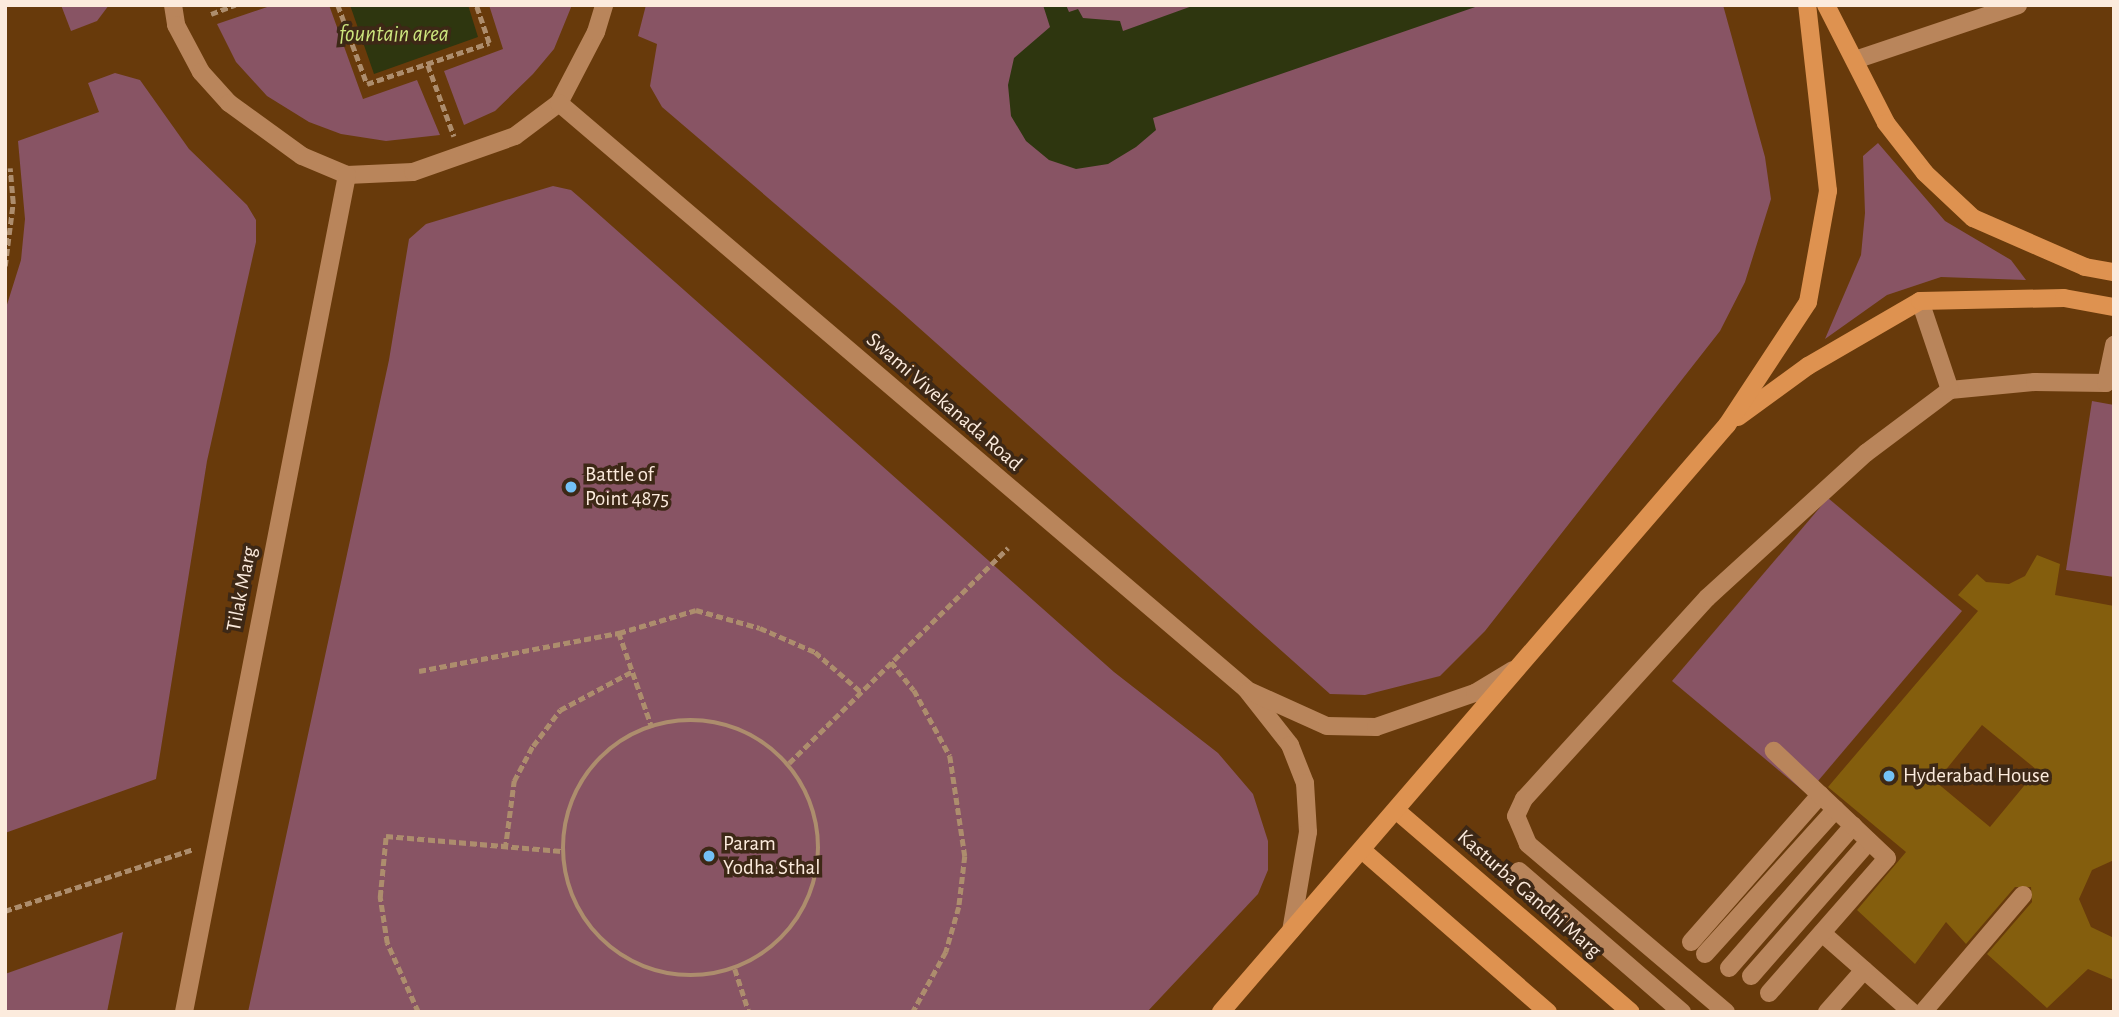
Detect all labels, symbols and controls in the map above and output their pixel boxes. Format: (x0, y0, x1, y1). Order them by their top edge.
water label: fountain area (339, 21, 449, 49)
street label: Swami Vivekanada Road (861, 327, 1027, 477)
place label: Battle of Point 4875 (585, 462, 669, 512)
marker: Battle of Point 4875 (563, 479, 579, 495)
street label: Tilak Marg (221, 544, 263, 634)
place label: Hyderabad House (1903, 763, 2049, 789)
marker: Hyderabad House (1881, 768, 1897, 784)
street label: Kasturba Gandhi Marg (1452, 825, 1606, 963)
place label: Param Yodha Sthal (723, 831, 820, 881)
marker: Param Yodha Sthal (701, 848, 717, 864)

